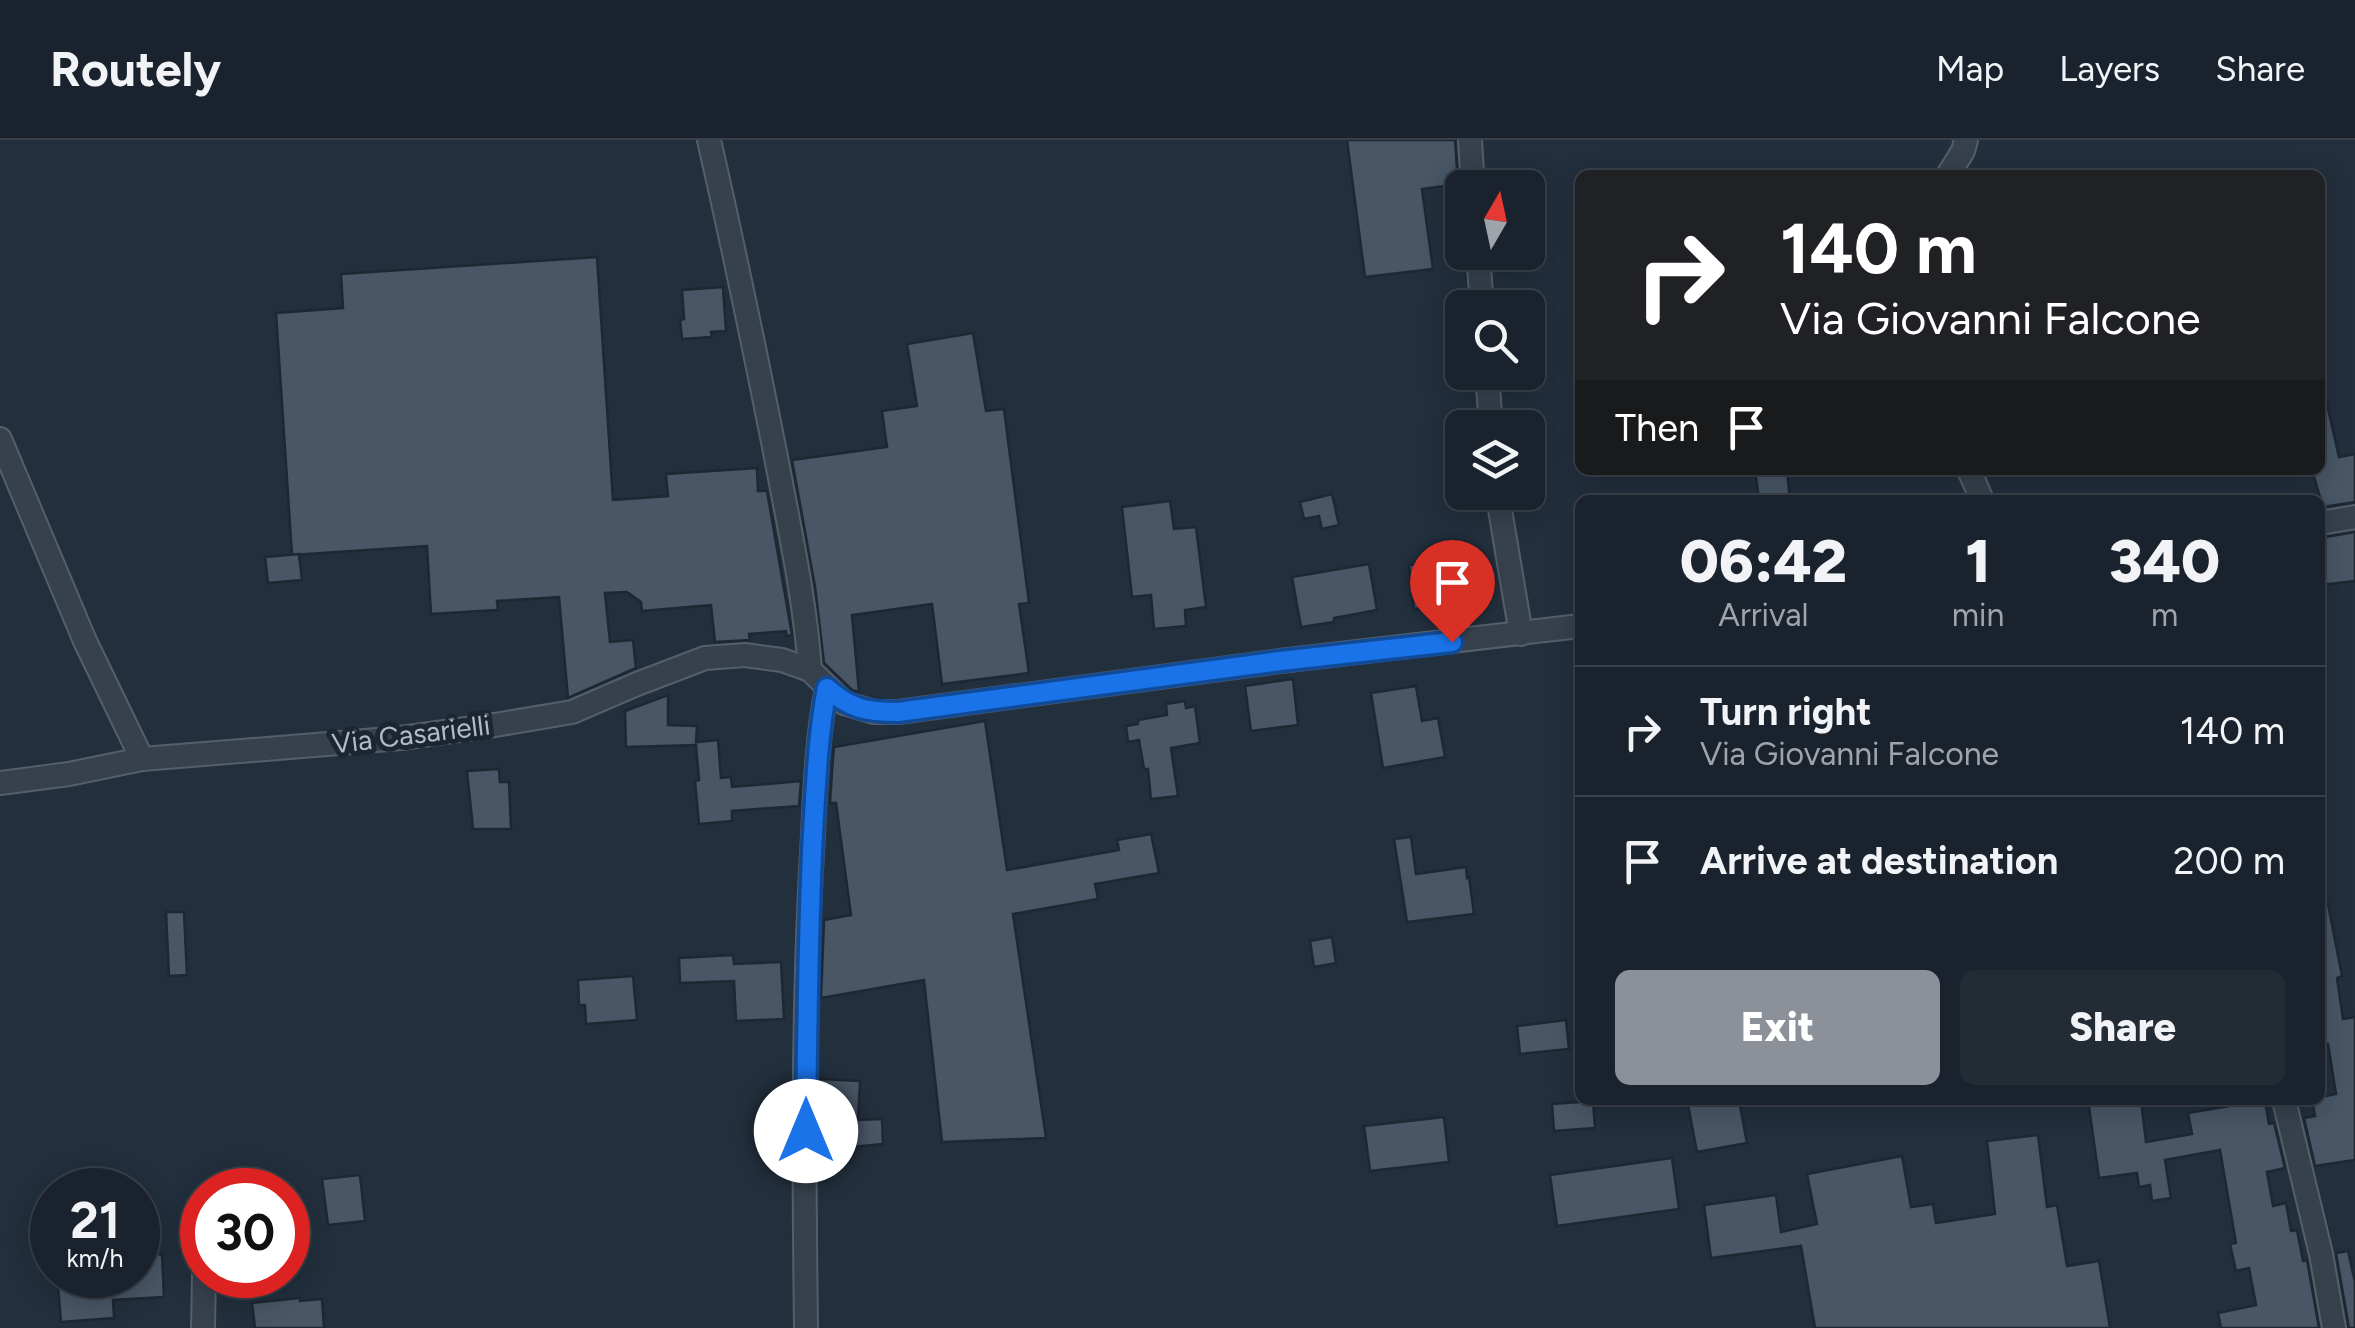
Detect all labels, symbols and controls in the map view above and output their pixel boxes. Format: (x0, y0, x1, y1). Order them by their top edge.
text: Routely (50, 40, 221, 98)
text: Map (1936, 48, 2004, 90)
text: Layers (2059, 48, 2160, 90)
text: Share (2215, 48, 2305, 90)
north arrow (1445, 170, 1545, 270)
map controls (1445, 170, 1545, 510)
text: 140 m (1780, 206, 1977, 291)
icon: right (1615, 210, 1745, 340)
button: search (1445, 290, 1545, 390)
text: Via Giovanni Falcone (1780, 291, 2201, 345)
icon: arrive (1719, 400, 1774, 455)
text: Then (1615, 405, 1699, 451)
button: layers (1445, 410, 1545, 510)
text: 06:42 (1680, 525, 1847, 597)
text: 1 (1965, 525, 1991, 597)
text: 340 (2109, 525, 2220, 597)
pin (1410, 540, 1495, 643)
icon: arrive (1425, 555, 1480, 610)
text: Arrival (1718, 596, 1809, 634)
text: min (1952, 596, 2004, 634)
text: m (2151, 596, 2178, 634)
text: Turn right (1700, 689, 1872, 735)
icon: right (1615, 704, 1670, 759)
street label: Via Casarielli (330, 707, 492, 761)
text: 140 m (2180, 708, 2285, 754)
text: Via Giovanni Falcone (1700, 735, 1999, 773)
icon: arrive (1615, 834, 1670, 889)
text: Arrive at destination (1700, 838, 2058, 884)
text: 200 m (2173, 838, 2285, 884)
button: Exit (1615, 970, 1940, 1085)
button: Share (1960, 970, 2285, 1085)
position arrow (754, 1079, 858, 1183)
speed limit sign: 30 (180, 1168, 310, 1298)
text: 21 (70, 1190, 120, 1251)
text: km/h (66, 1243, 124, 1273)

